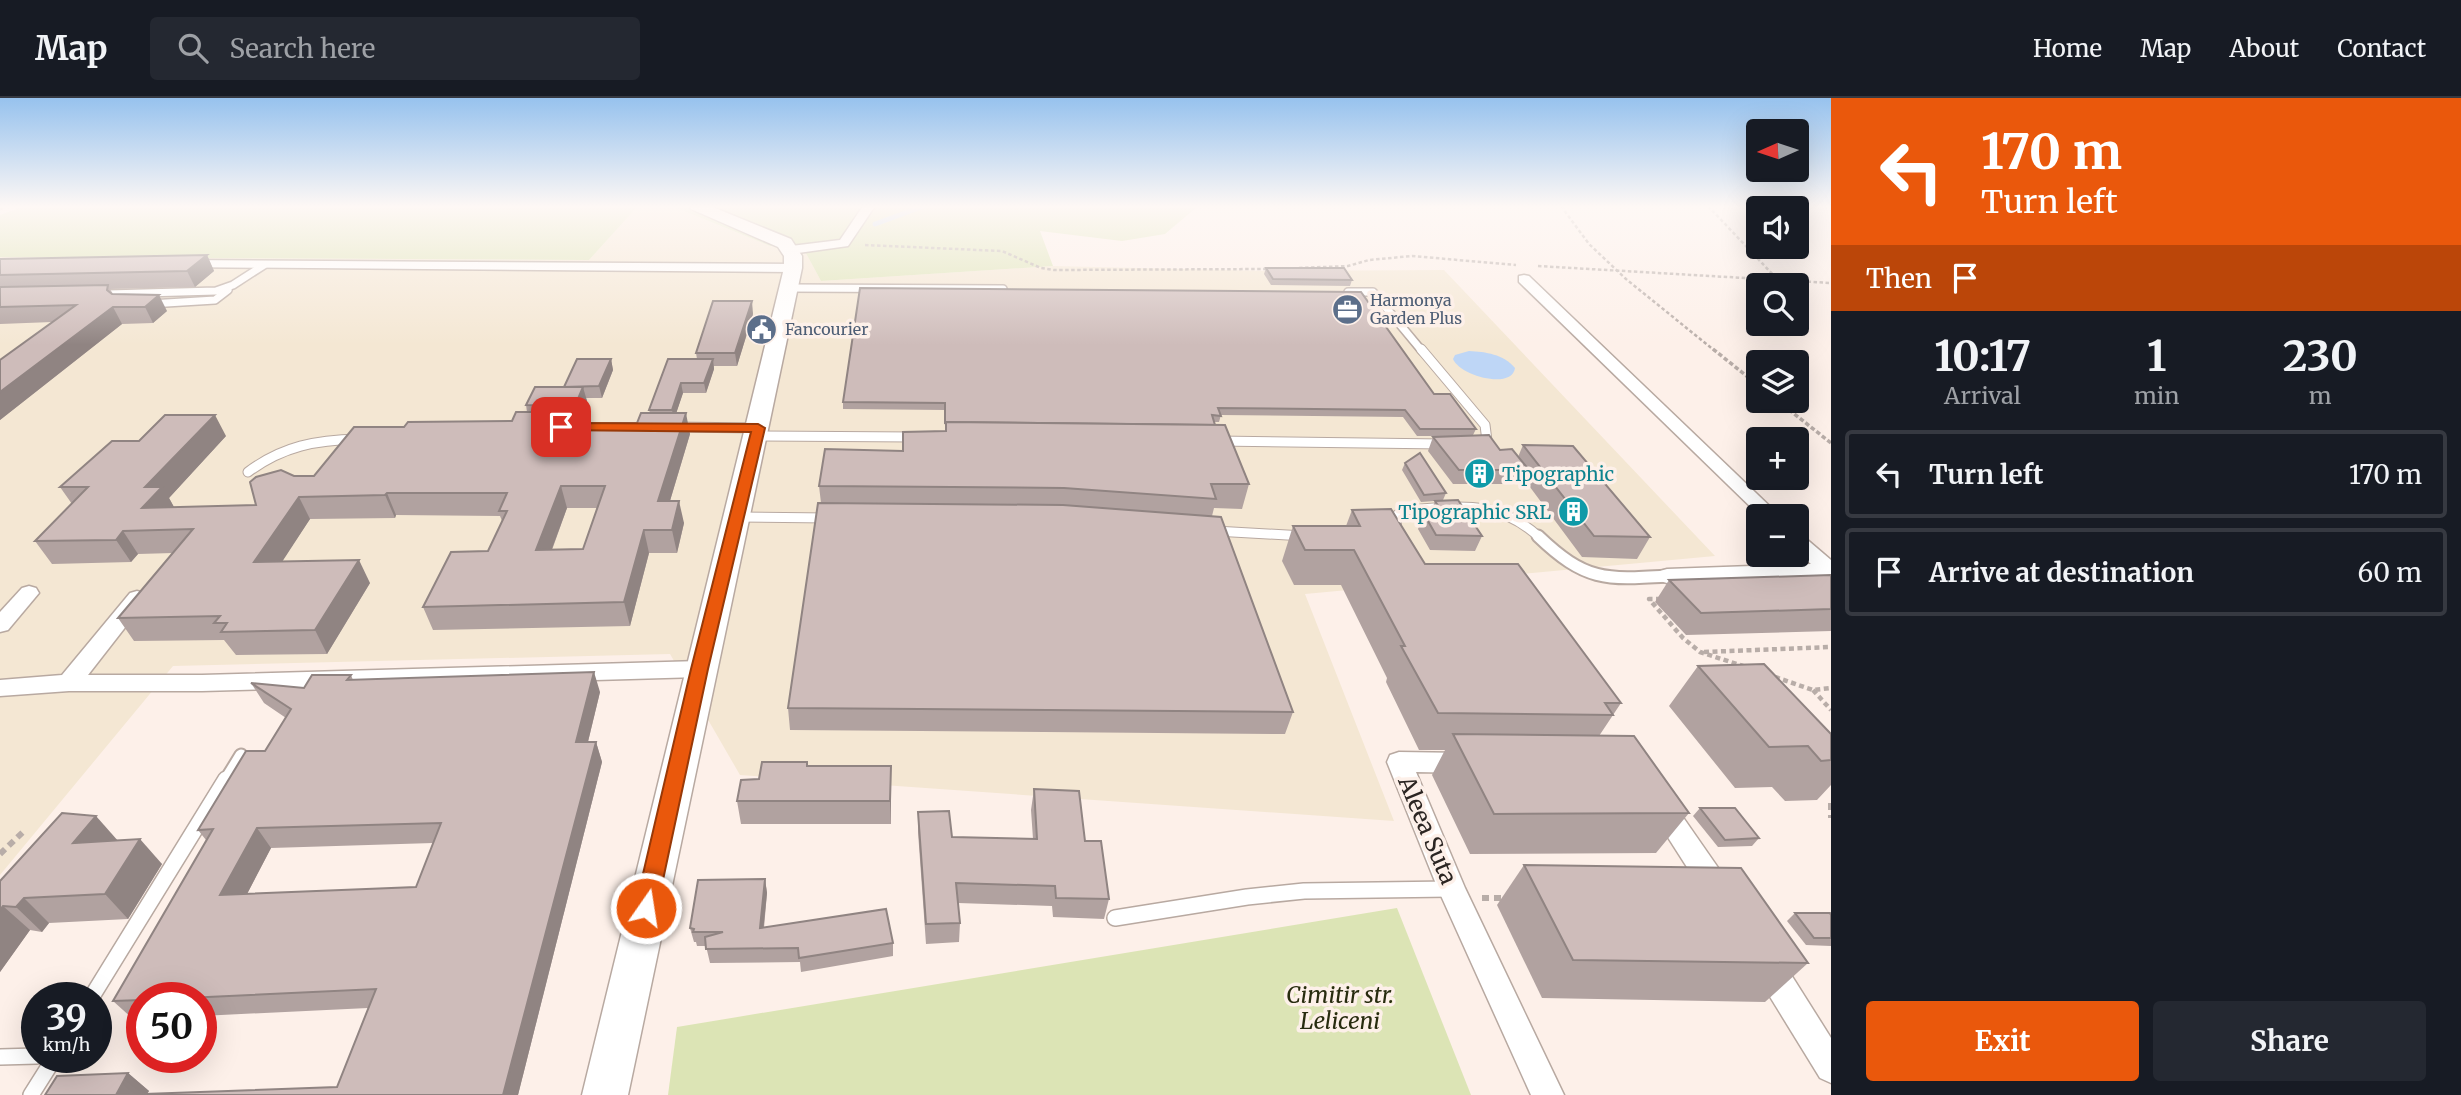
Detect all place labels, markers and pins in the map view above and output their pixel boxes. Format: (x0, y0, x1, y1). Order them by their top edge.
place label: Harmonya Garden Plus (1370, 290, 1462, 328)
office icon: Harmonya Garden Plus (1330, 292, 1364, 326)
public building icon: Fancourier (745, 312, 779, 346)
place label: Fancourier (785, 319, 868, 339)
pin (531, 397, 591, 457)
building icon: Tipographic (1462, 457, 1496, 491)
place label: Tipographic (1502, 462, 1614, 486)
building icon: Tipographic SRL (1557, 495, 1591, 529)
place label: Tipographic SRL (1398, 500, 1551, 524)

